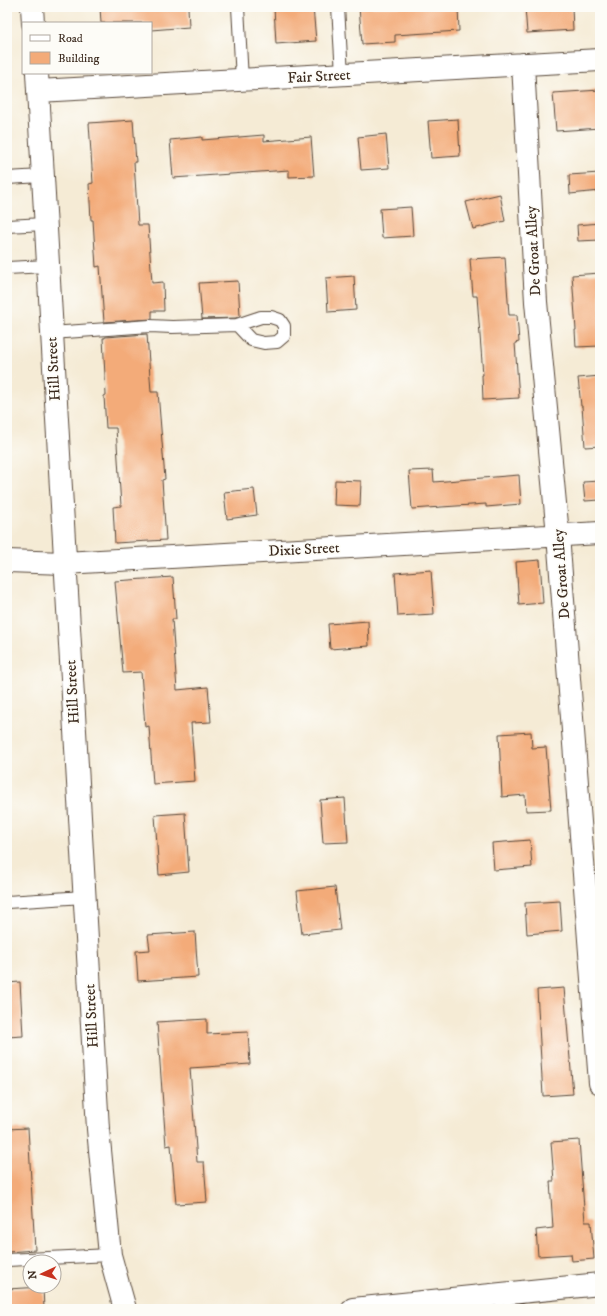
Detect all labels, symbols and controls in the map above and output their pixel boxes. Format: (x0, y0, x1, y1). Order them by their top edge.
legend (22, 22, 152, 74)
text: Road (58, 31, 83, 46)
text: Building (58, 51, 99, 66)
street label: Fair Street (287, 65, 351, 88)
street label: De Groat Alley (522, 205, 545, 297)
street label: Hill Street (42, 336, 65, 402)
street label: De Groat Alley (549, 527, 574, 620)
street label: Dixie Street (268, 538, 340, 561)
street label: Hill Street (61, 659, 84, 725)
street label: Hill Street (80, 983, 103, 1049)
north arrow (22, 1254, 62, 1294)
text: N (26, 1270, 40, 1280)

